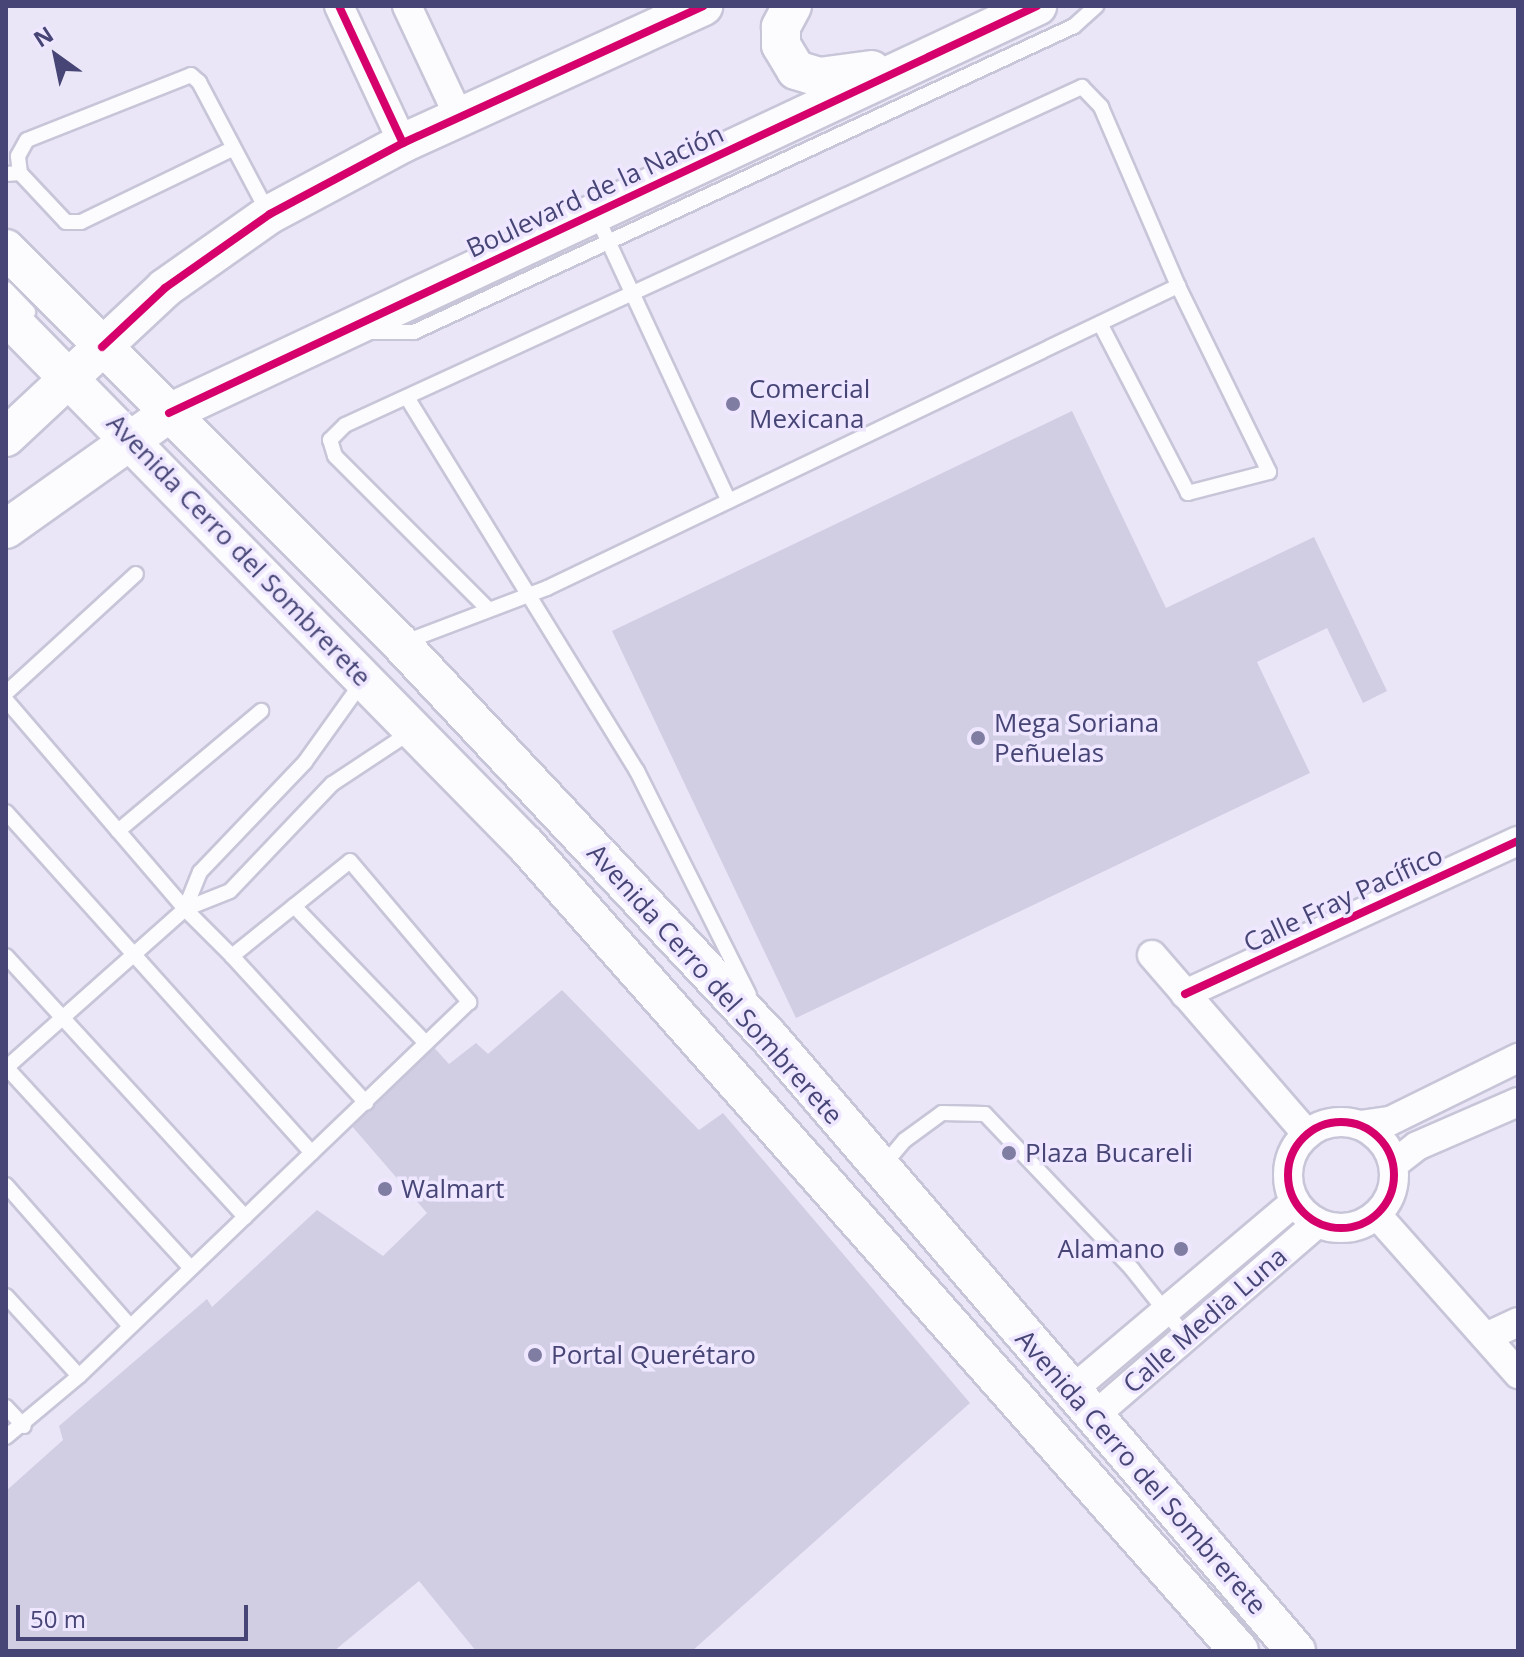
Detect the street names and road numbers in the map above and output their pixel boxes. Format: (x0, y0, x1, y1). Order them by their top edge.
street label: Boulevard de la Nación (462, 118, 728, 264)
street label: Avenida Cerro del Sombrerete (101, 407, 377, 693)
street label: Avenida Cerro del Sombrerete (581, 837, 849, 1131)
street label: Calle Fray Pacífico (1238, 839, 1448, 959)
street label: Calle Media Luna (1117, 1240, 1293, 1400)
street label: Avenida Cerro del Sombrerete (1009, 1324, 1273, 1620)

